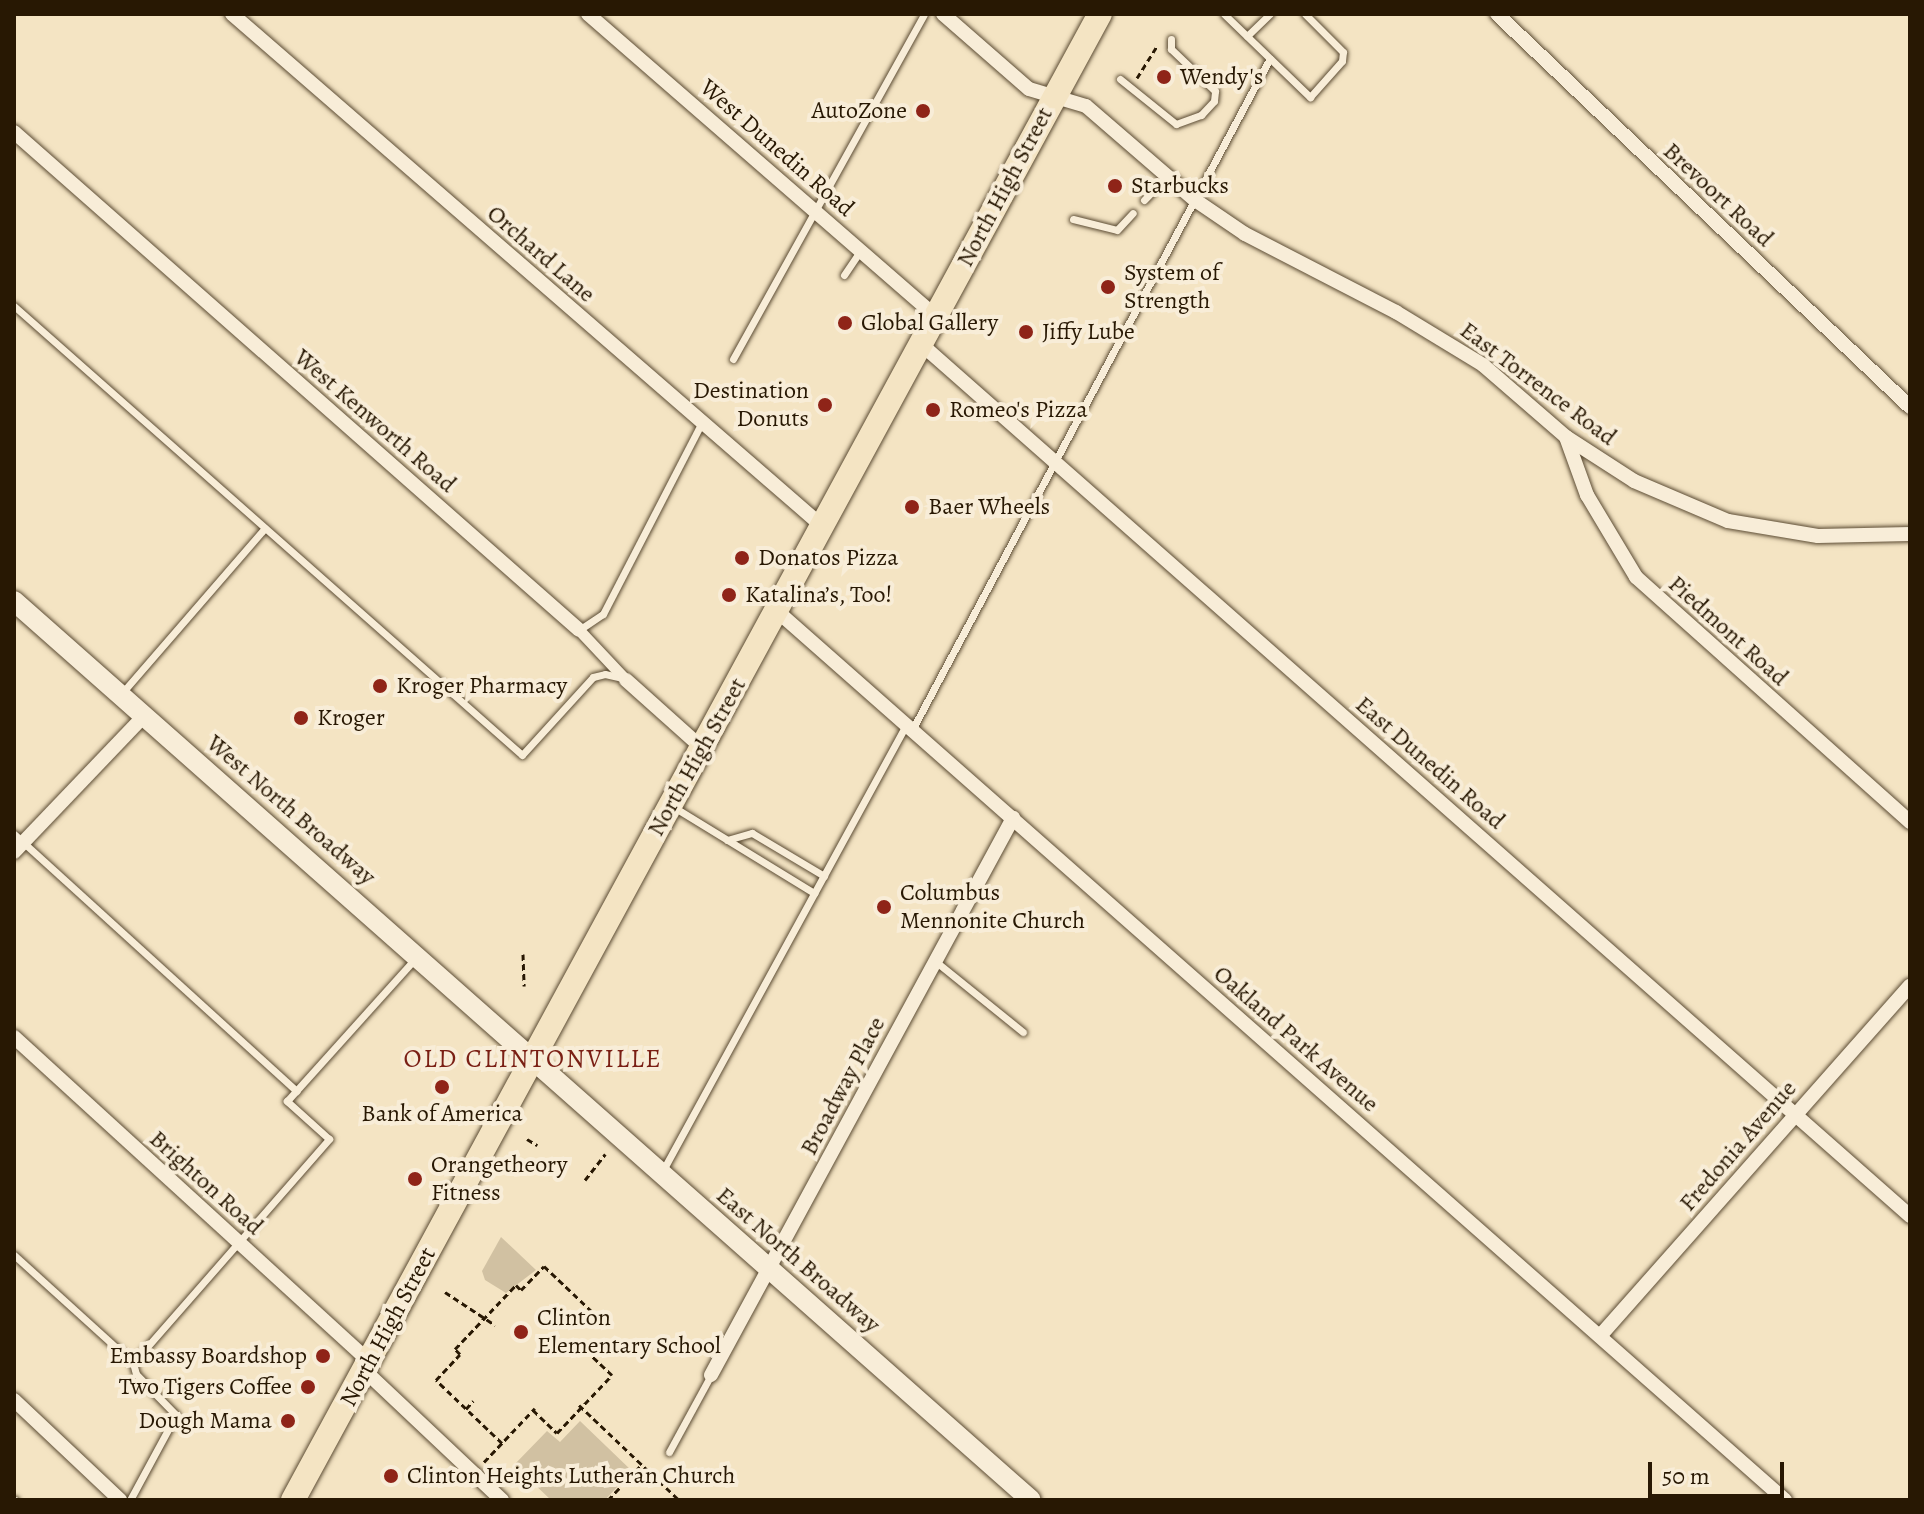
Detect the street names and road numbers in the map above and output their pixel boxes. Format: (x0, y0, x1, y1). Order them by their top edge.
street label: West Dunedin Road (694, 73, 860, 223)
street label: North High Street (951, 102, 1059, 272)
street label: Brevoort Road (1657, 137, 1779, 253)
street label: Orchard Lane (481, 199, 601, 309)
street label: East Torrence Road (1454, 316, 1622, 452)
street label: West Kenworth Road (288, 343, 462, 499)
street label: Piedmont Road (1662, 570, 1794, 692)
street label: North High Street (642, 673, 752, 841)
street label: East Dunedin Road (1349, 690, 1511, 836)
street label: West North Broadway (201, 729, 381, 891)
street label: Oakland Park Avenue (1208, 960, 1384, 1118)
street label: Broadway Place (794, 1012, 892, 1160)
street label: Fredonia Avenue (1673, 1075, 1803, 1217)
street label: Brighton Road (143, 1125, 269, 1241)
street label: East North Broadway (710, 1181, 886, 1339)
street label: North High Street (334, 1242, 442, 1412)

